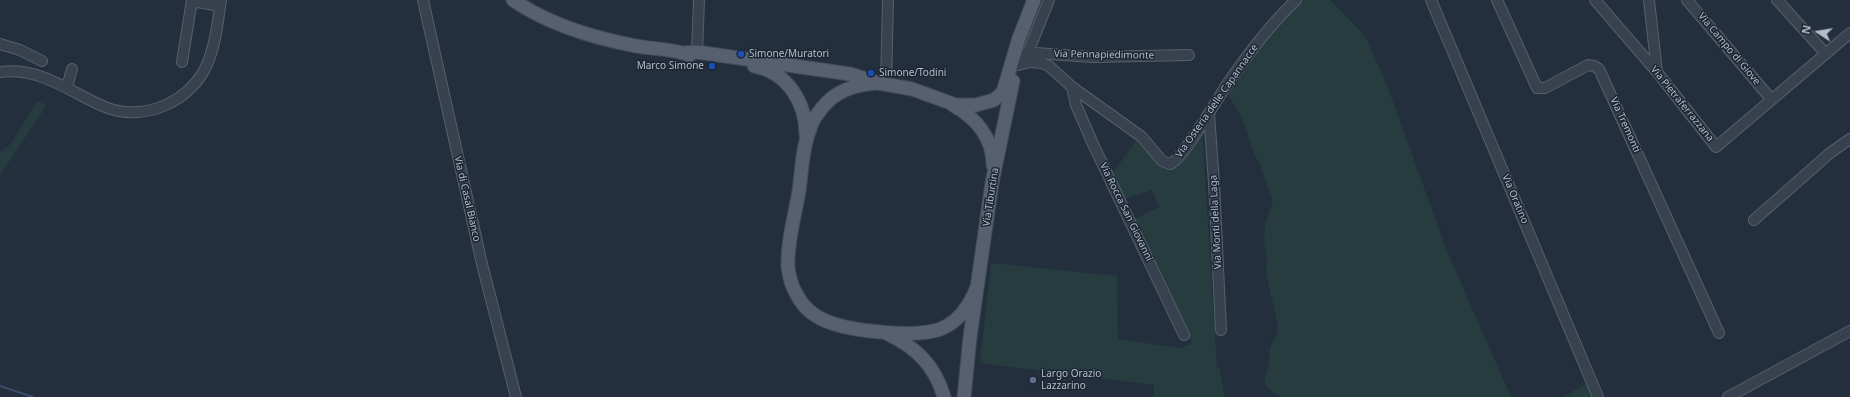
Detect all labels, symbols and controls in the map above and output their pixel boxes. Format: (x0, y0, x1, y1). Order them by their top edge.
street label: Via Campo di Giove (1695, 10, 1763, 88)
north arrow (1798, 12, 1838, 52)
text: N (1798, 23, 1814, 35)
street label: Via Osteria delle Capannacce (1173, 42, 1261, 160)
place label: Simone/Muratori (749, 48, 829, 60)
street label: Via Pennapiedimonte (1054, 48, 1154, 62)
marker: Simone/Muratori (736, 49, 746, 59)
place label: Marco Simone (637, 60, 704, 72)
marker: Marco Simone (707, 61, 717, 71)
street label: Via Pietraferrazzana (1648, 64, 1716, 144)
place label: Simone/Todini (879, 67, 946, 79)
marker: Simone/Todini (866, 68, 876, 78)
street label: Via Tremonti (1607, 96, 1643, 154)
street label: Via di Casal Bianco (451, 155, 483, 243)
street label: Via Rocca San Giovanni (1097, 161, 1155, 263)
street label: Via Tiburtina (980, 167, 1002, 227)
street label: Via Oratino (1499, 172, 1531, 226)
street label: Via Monti della Laga (1208, 174, 1224, 270)
place label: Largo Orazio Lazzarino (1041, 368, 1101, 392)
marker: Largo Orazio Lazzarino (1028, 375, 1038, 385)

